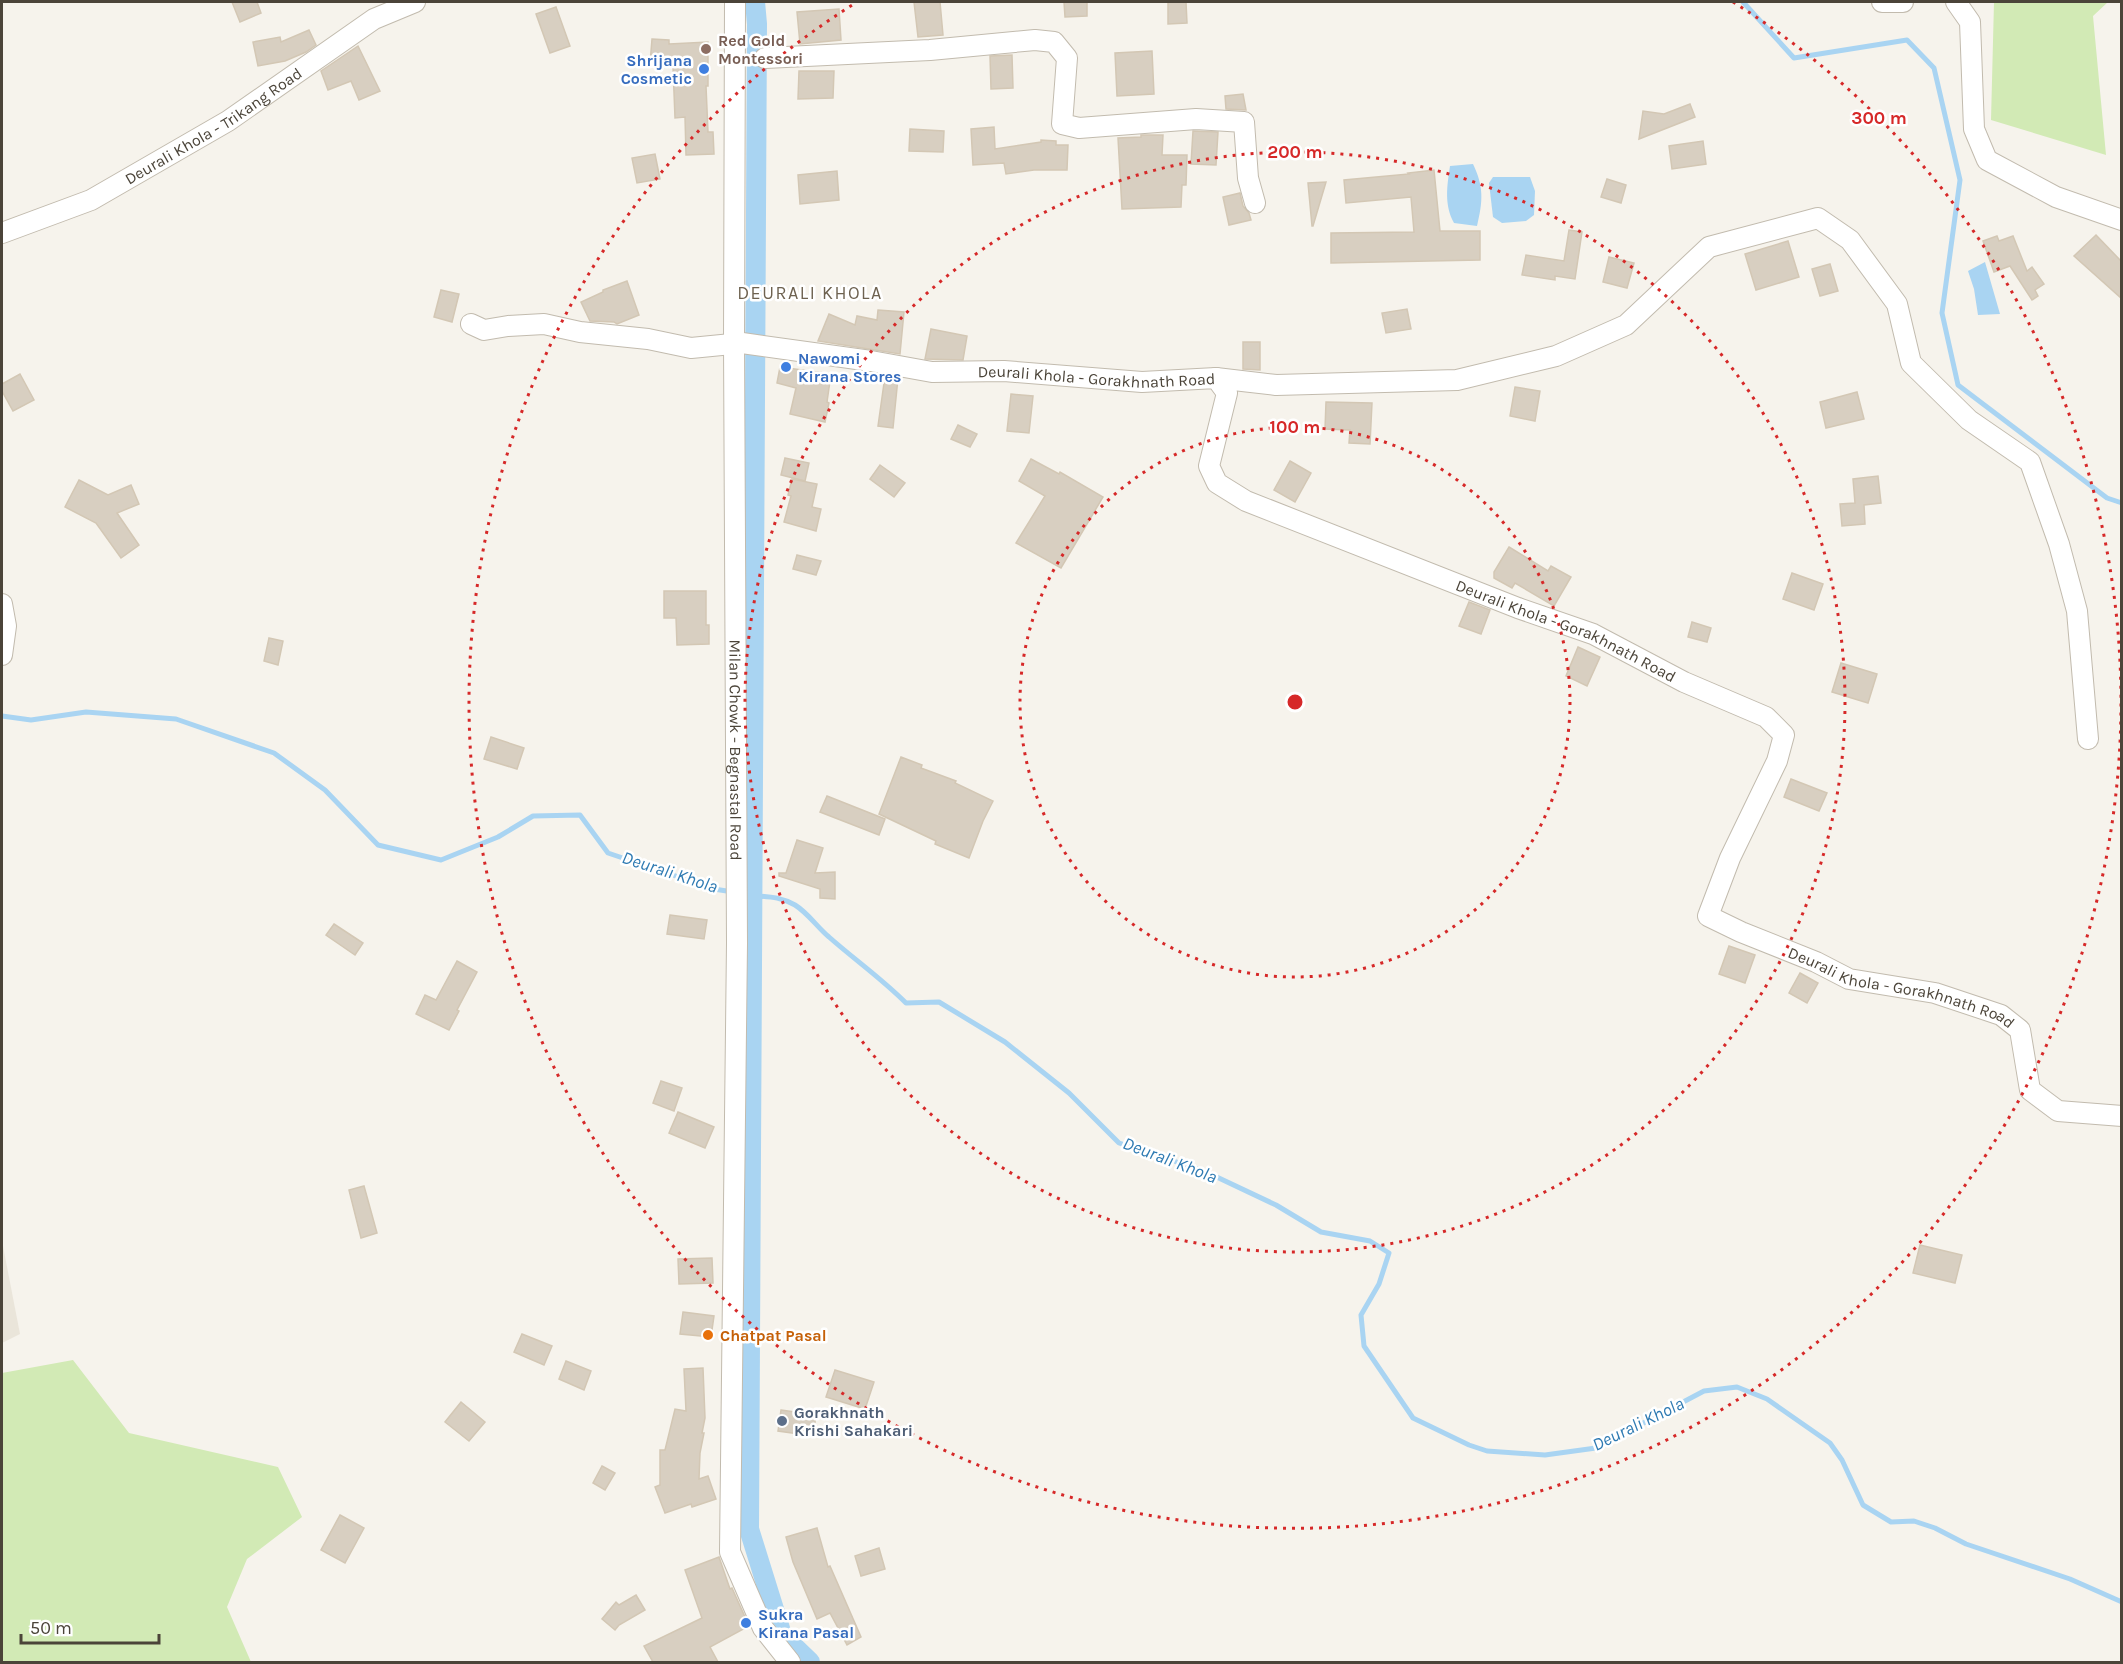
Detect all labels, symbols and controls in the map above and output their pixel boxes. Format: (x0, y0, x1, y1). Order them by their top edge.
place label: Red Gold Montessori (718, 31, 803, 68)
marker: Red Gold Montessori (699, 42, 713, 56)
place label: Shrijana Cosmetic (621, 51, 692, 88)
marker: Shrijana Cosmetic (697, 62, 711, 76)
street label: Deurali Khola - Trikang Road (121, 63, 305, 188)
text: 300 m (1851, 107, 1907, 129)
text: 200 m (1267, 141, 1323, 163)
district label: DEURALI KHOLA (737, 282, 883, 304)
place label: Nawomi Kirana Stores (798, 349, 902, 386)
marker: Nawomi Kirana Stores (779, 360, 793, 374)
street label: Deurali Khola - Gorakhnath Road (978, 361, 1216, 392)
text: 100 m (1270, 416, 1320, 438)
street label: Deurali Khola - Gorakhnath Road (1453, 575, 1679, 686)
street label: Milan Chowk - Begnastal Road (726, 639, 746, 861)
centre of rings (1285, 692, 1305, 712)
water label: Deurali Khola (619, 846, 721, 898)
street label: Deurali Khola - Gorakhnath Road (1786, 942, 2019, 1032)
water label: Deurali Khola (1120, 1132, 1220, 1188)
place label: Chatpat Pasal (720, 1326, 827, 1345)
marker: Chatpat Pasal (701, 1328, 715, 1342)
water label: Deurali Khola (1588, 1392, 1688, 1456)
place label: Gorakhnath Krishi Sahakari (794, 1403, 913, 1440)
marker: Gorakhnath Krishi Sahakari (775, 1414, 789, 1428)
place label: Sukra Kirana Pasal (758, 1605, 854, 1642)
scale bar (21, 1607, 159, 1645)
marker: Sukra Kirana Pasal (739, 1616, 753, 1630)
text: 50 m (30, 1617, 72, 1639)

